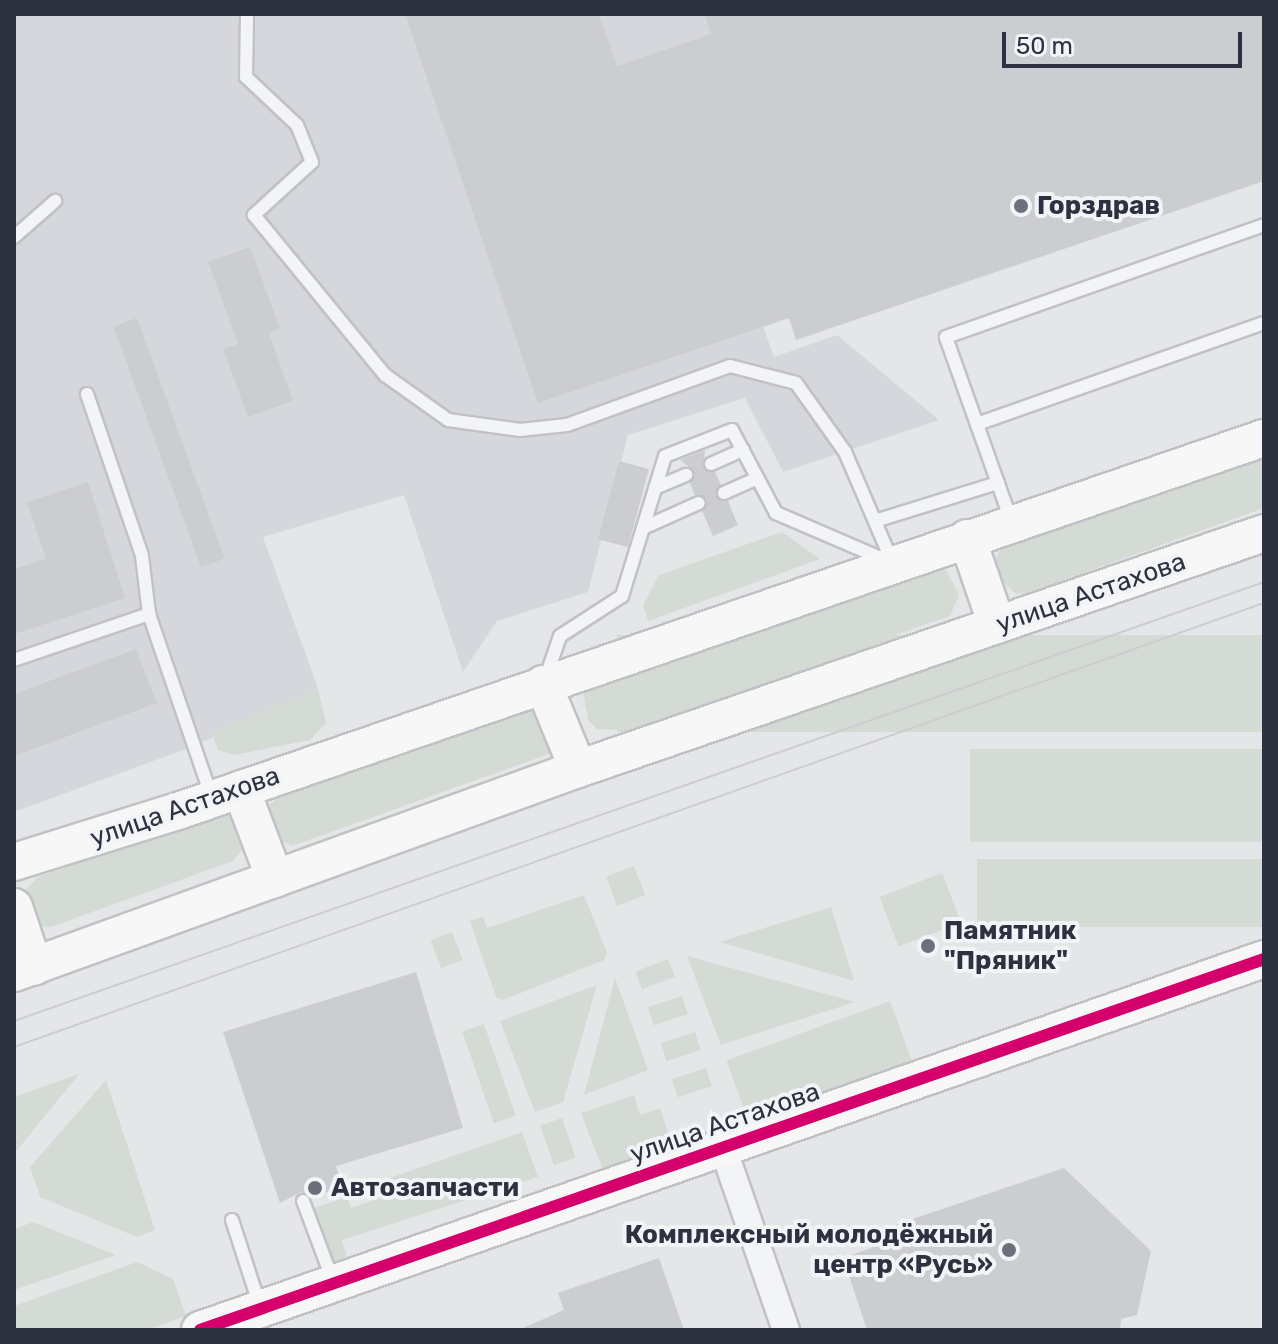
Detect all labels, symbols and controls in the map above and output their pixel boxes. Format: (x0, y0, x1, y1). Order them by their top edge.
scale bar (1006, 16, 1246, 66)
text: 50 m (1016, 32, 1073, 60)
place label: Горздрав (1037, 190, 1160, 222)
marker: Горздрав (1012, 197, 1030, 215)
street label: улица Астахова (992, 546, 1190, 640)
street label: улица Астахова (86, 760, 284, 854)
place label: Памятник "Пряник" (944, 915, 1076, 976)
marker: Памятник "Пряник" (919, 937, 937, 955)
street label: улица Астахова (626, 1076, 824, 1170)
place label: Автозапчасти (331, 1172, 519, 1204)
marker: Автозапчасти (306, 1179, 324, 1197)
place label: Комплексный молодёжный центр «Русь» (625, 1219, 993, 1280)
marker: Комплексный молодёжный центр «Русь» (1000, 1241, 1018, 1259)

